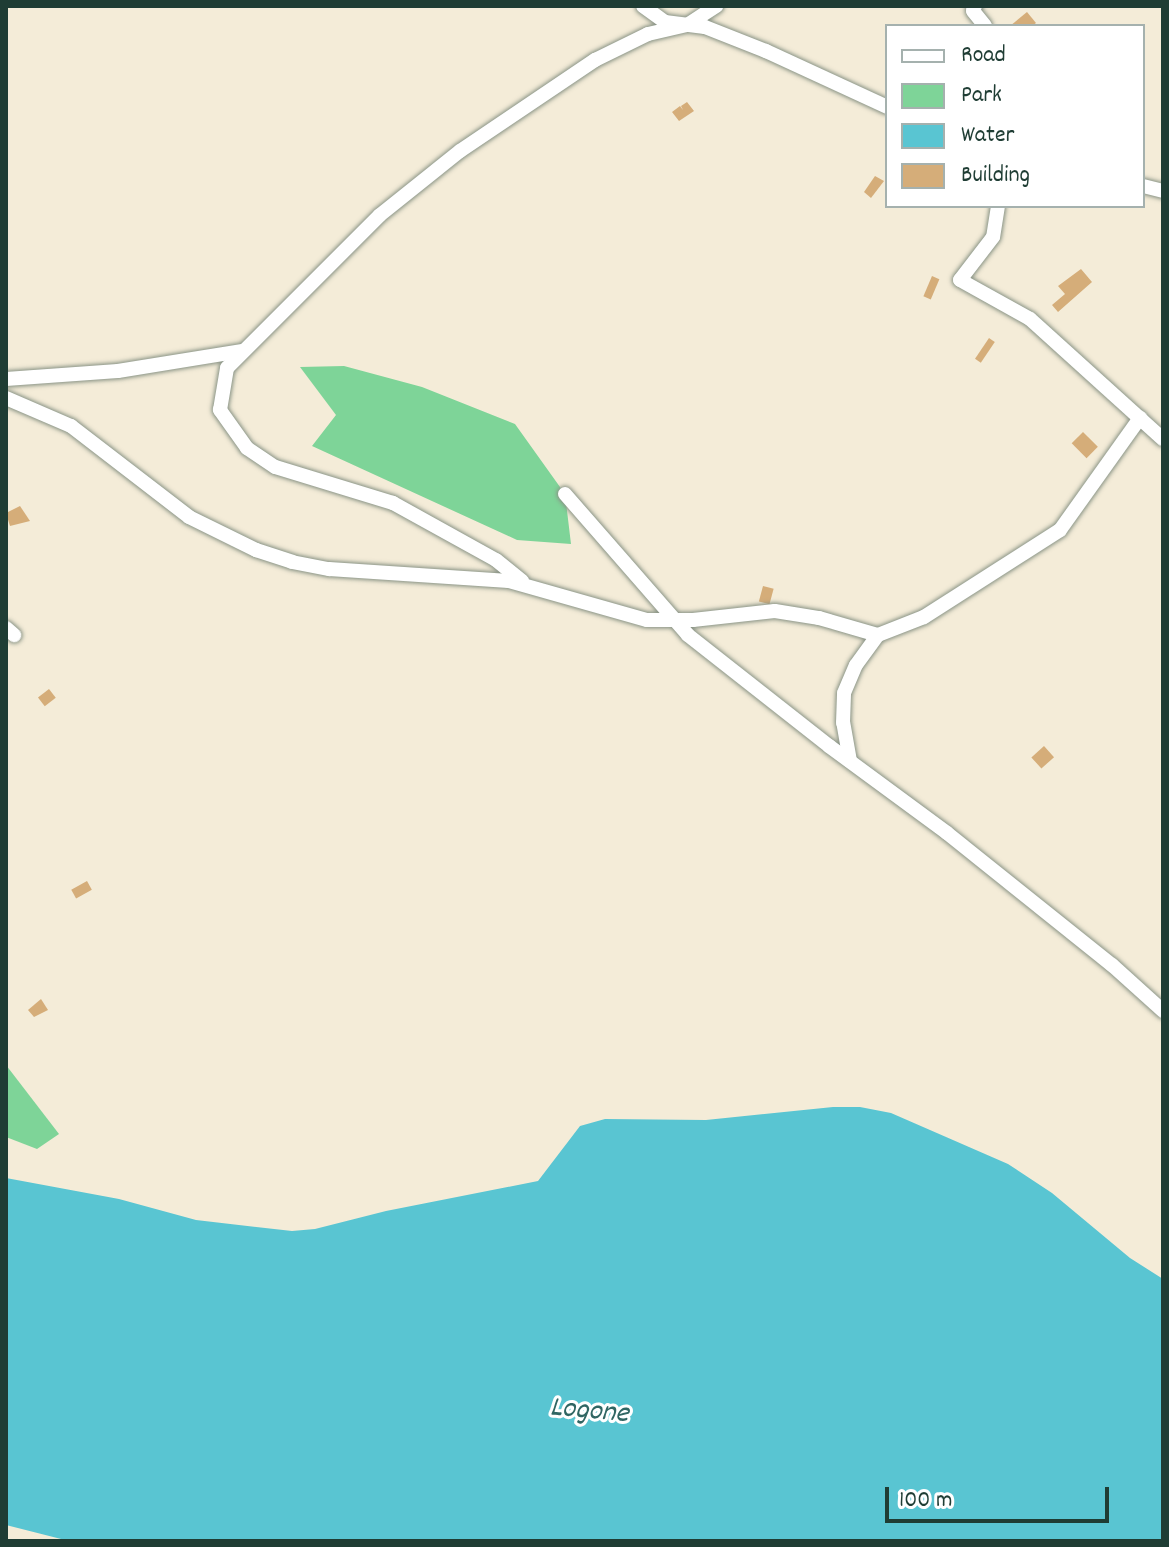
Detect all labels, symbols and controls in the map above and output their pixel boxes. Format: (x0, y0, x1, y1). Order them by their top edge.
legend (885, 24, 1145, 208)
text: Road (961, 39, 1006, 73)
text: Park (961, 79, 1002, 113)
text: Water (961, 119, 1014, 153)
text: Building (961, 159, 1030, 193)
water label: Logone (548, 1392, 630, 1434)
scale bar (889, 1471, 1113, 1521)
text: 100 m (899, 1484, 952, 1518)

